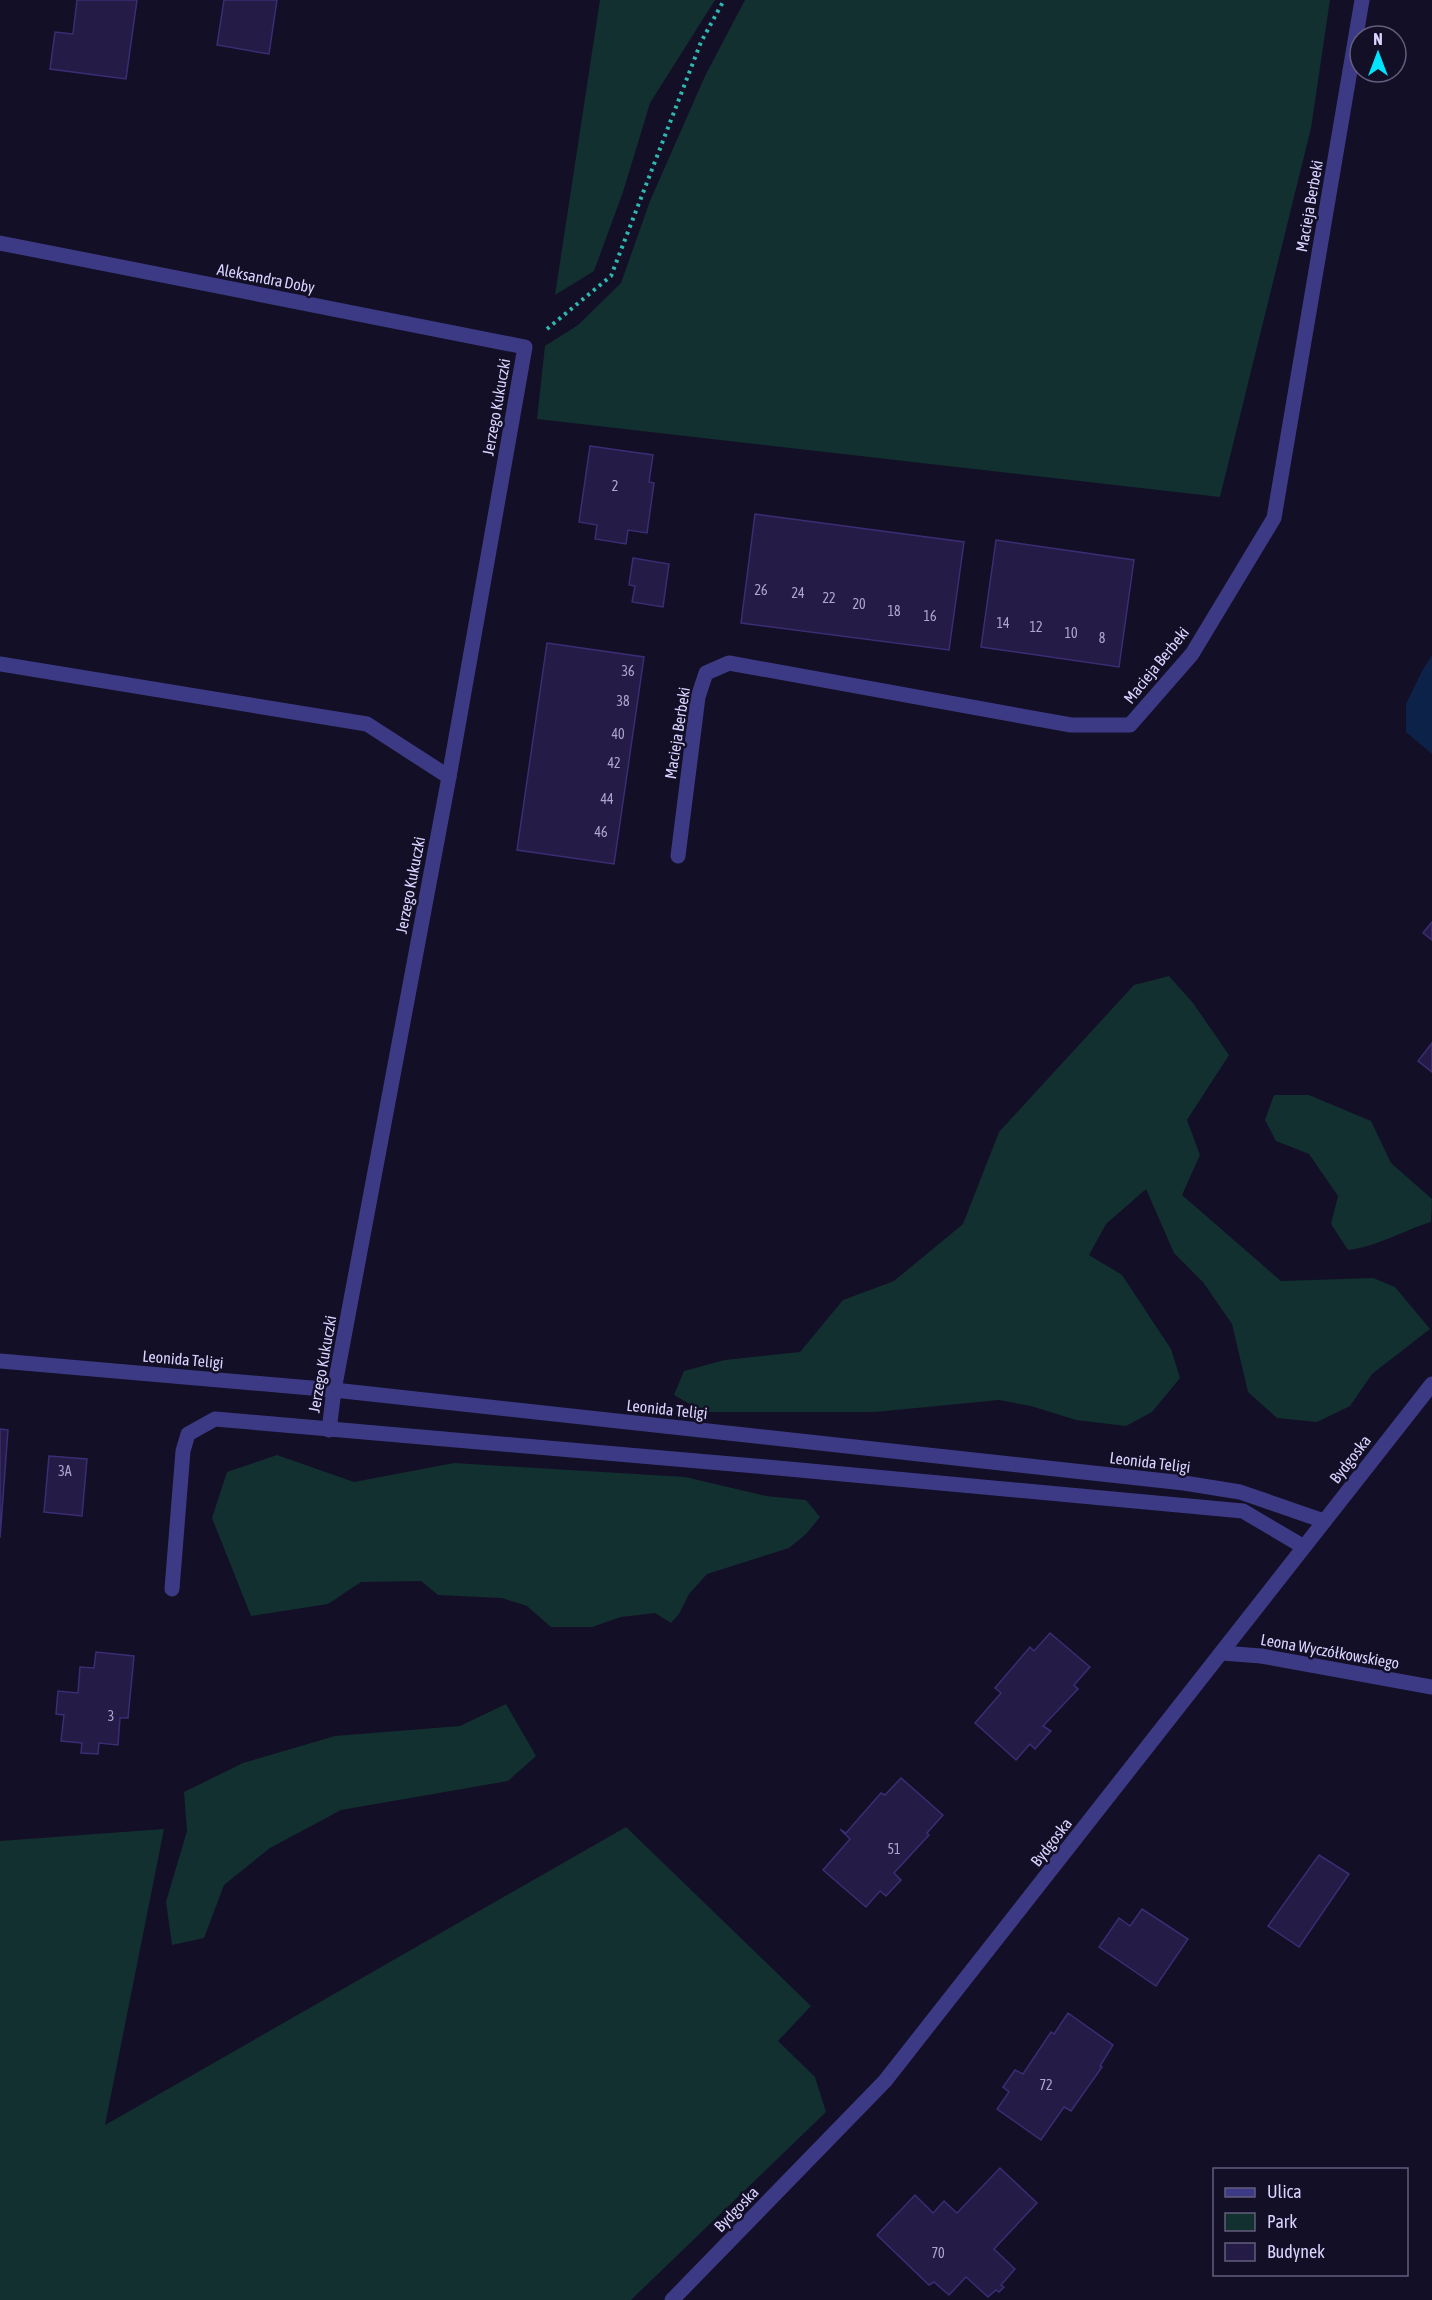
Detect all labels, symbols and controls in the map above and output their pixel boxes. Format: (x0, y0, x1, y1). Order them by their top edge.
north arrow (1348, 24, 1408, 84)
text: N (1373, 30, 1383, 48)
street label: Macieja Berbeki (1292, 159, 1327, 254)
street label: Aleksandra Doby (215, 260, 317, 297)
street label: Jerzego Kukuczki (479, 357, 514, 457)
house number: 2 (612, 478, 618, 494)
house number: 26 (754, 582, 768, 598)
house number: 24 (791, 585, 805, 601)
house number: 22 (822, 590, 836, 606)
house number: 20 (852, 596, 866, 612)
house number: 18 (887, 603, 901, 619)
house number: 16 (923, 608, 937, 624)
house number: 14 (996, 615, 1010, 631)
house number: 12 (1029, 619, 1043, 635)
street label: Macieja Berbeki (1120, 623, 1193, 707)
house number: 10 (1064, 625, 1078, 641)
house number: 8 (1099, 630, 1106, 646)
house number: 36 (621, 663, 635, 679)
street label: Macieja Berbeki (661, 686, 694, 780)
house number: 38 (616, 693, 630, 709)
house number: 40 (611, 726, 625, 742)
house number: 42 (607, 755, 621, 771)
house number: 44 (600, 791, 614, 807)
house number: 46 (594, 824, 608, 840)
street label: Jerzego Kukuczki (392, 835, 429, 935)
street label: Jerzego Kukuczki (305, 1314, 340, 1414)
street label: Leonida Teligi (142, 1346, 224, 1373)
street label: Leonida Teligi (625, 1396, 708, 1423)
street label: Bydgoska (1326, 1431, 1375, 1487)
street label: Leonida Teligi (1108, 1448, 1191, 1477)
house number: 3A (58, 1463, 72, 1479)
street label: Leona Wyczółkowskiego (1259, 1630, 1401, 1673)
house number: 3 (108, 1708, 114, 1724)
street label: Bydgoska (1027, 1814, 1076, 1870)
house number: 51 (887, 1841, 901, 1857)
house number: 72 (1039, 2077, 1053, 2093)
legend (1213, 2168, 1408, 2276)
text: Ulica (1267, 2181, 1302, 2202)
street label: Bydgoska (710, 2183, 763, 2236)
text: Park (1267, 2211, 1297, 2232)
text: Budynek (1267, 2241, 1325, 2262)
house number: 70 (931, 2245, 945, 2261)

